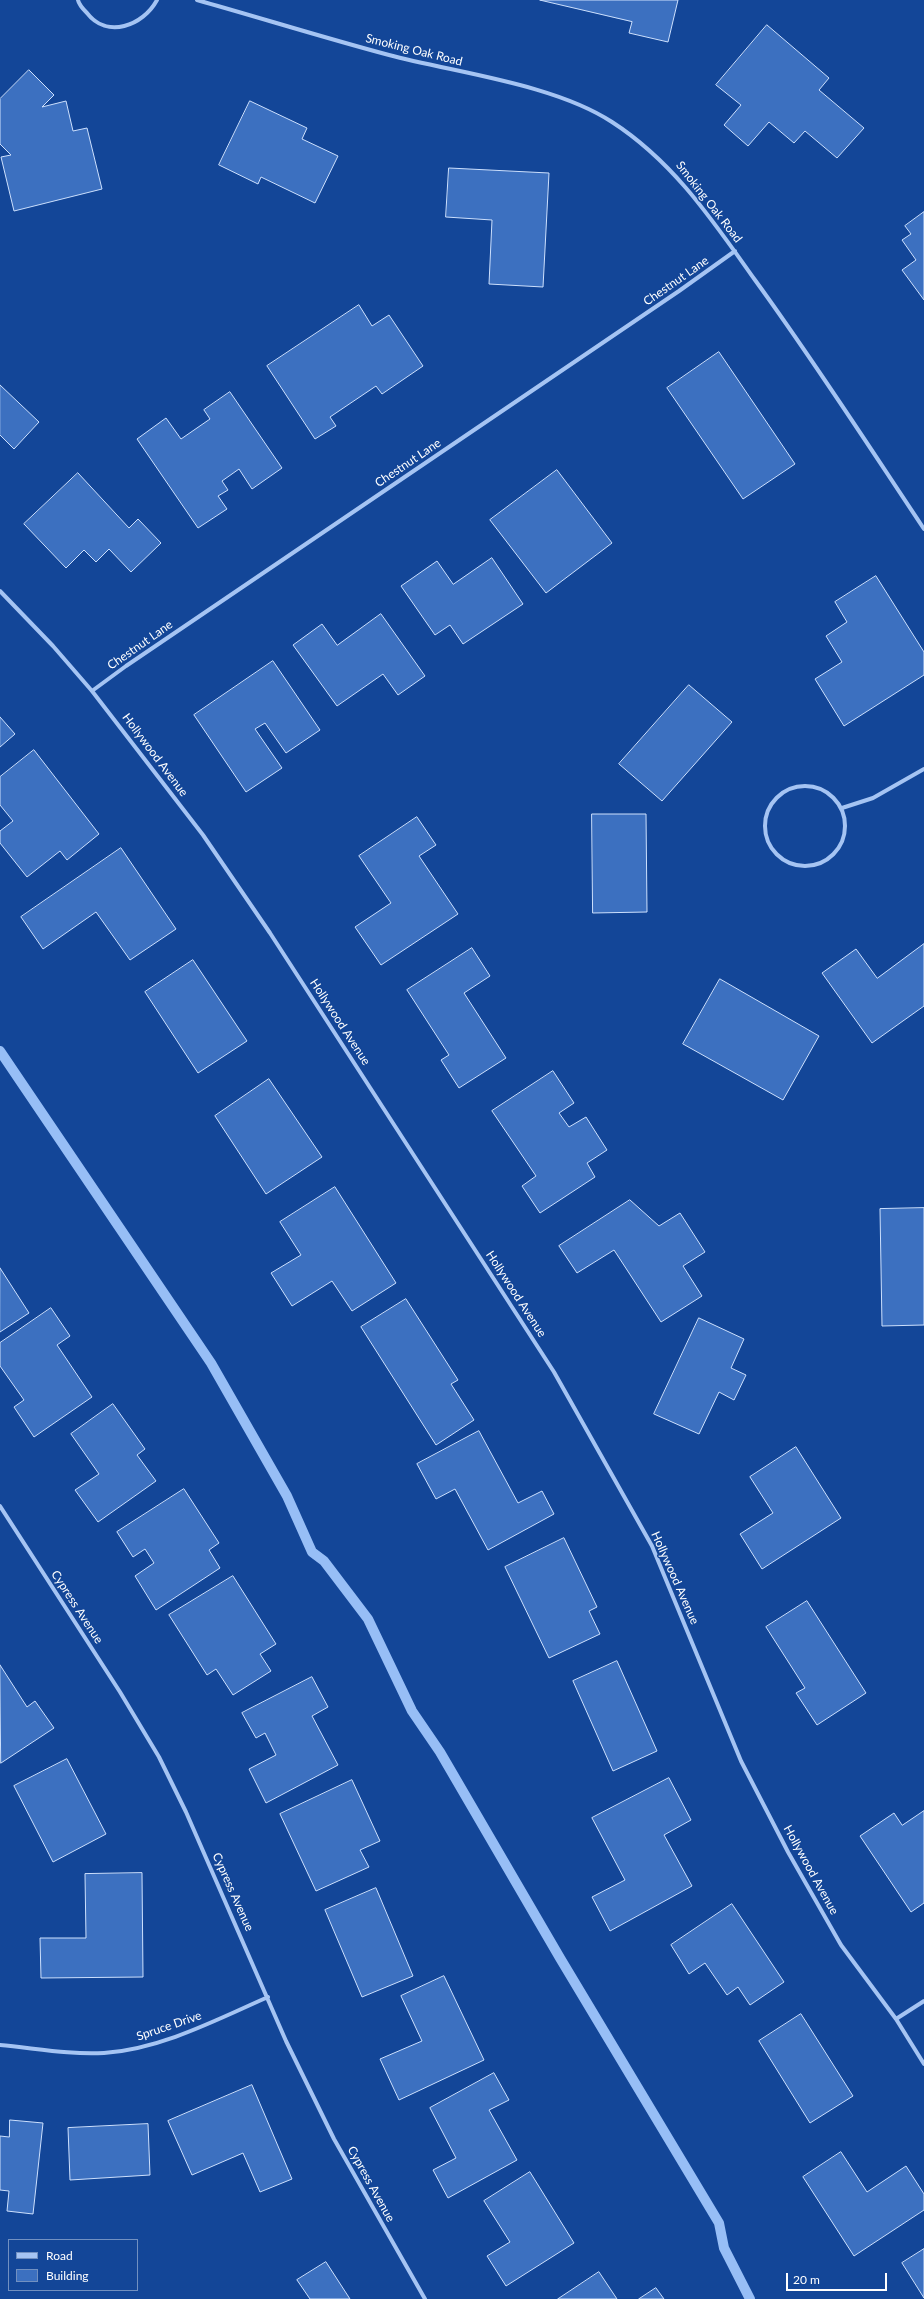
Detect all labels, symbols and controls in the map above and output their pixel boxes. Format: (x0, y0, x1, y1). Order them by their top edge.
street label: Smoking Oak Road (364, 31, 464, 69)
street label: Smoking Oak Road (673, 158, 745, 246)
street label: Chestnut Lane (641, 253, 711, 309)
street label: Chestnut Lane (372, 436, 444, 490)
street label: Chestnut Lane (105, 617, 175, 673)
street label: Hollywood Avenue (119, 711, 191, 799)
street label: Hollywood Avenue (307, 976, 373, 1068)
street label: Hollywood Avenue (483, 1248, 549, 1340)
street label: Hollywood Avenue (648, 1529, 702, 1627)
street label: Cypress Avenue (48, 1568, 106, 1646)
street label: Hollywood Avenue (780, 1823, 842, 1917)
street label: Cypress Avenue (209, 1851, 257, 1933)
street label: Spruce Drive (135, 2008, 203, 2044)
street label: Cypress Avenue (344, 2144, 398, 2224)
legend (8, 2239, 138, 2291)
text: Road (46, 2248, 73, 2263)
scale bar (788, 2265, 889, 2291)
text: Building (46, 2268, 89, 2283)
text: 20 m (793, 2272, 820, 2287)

